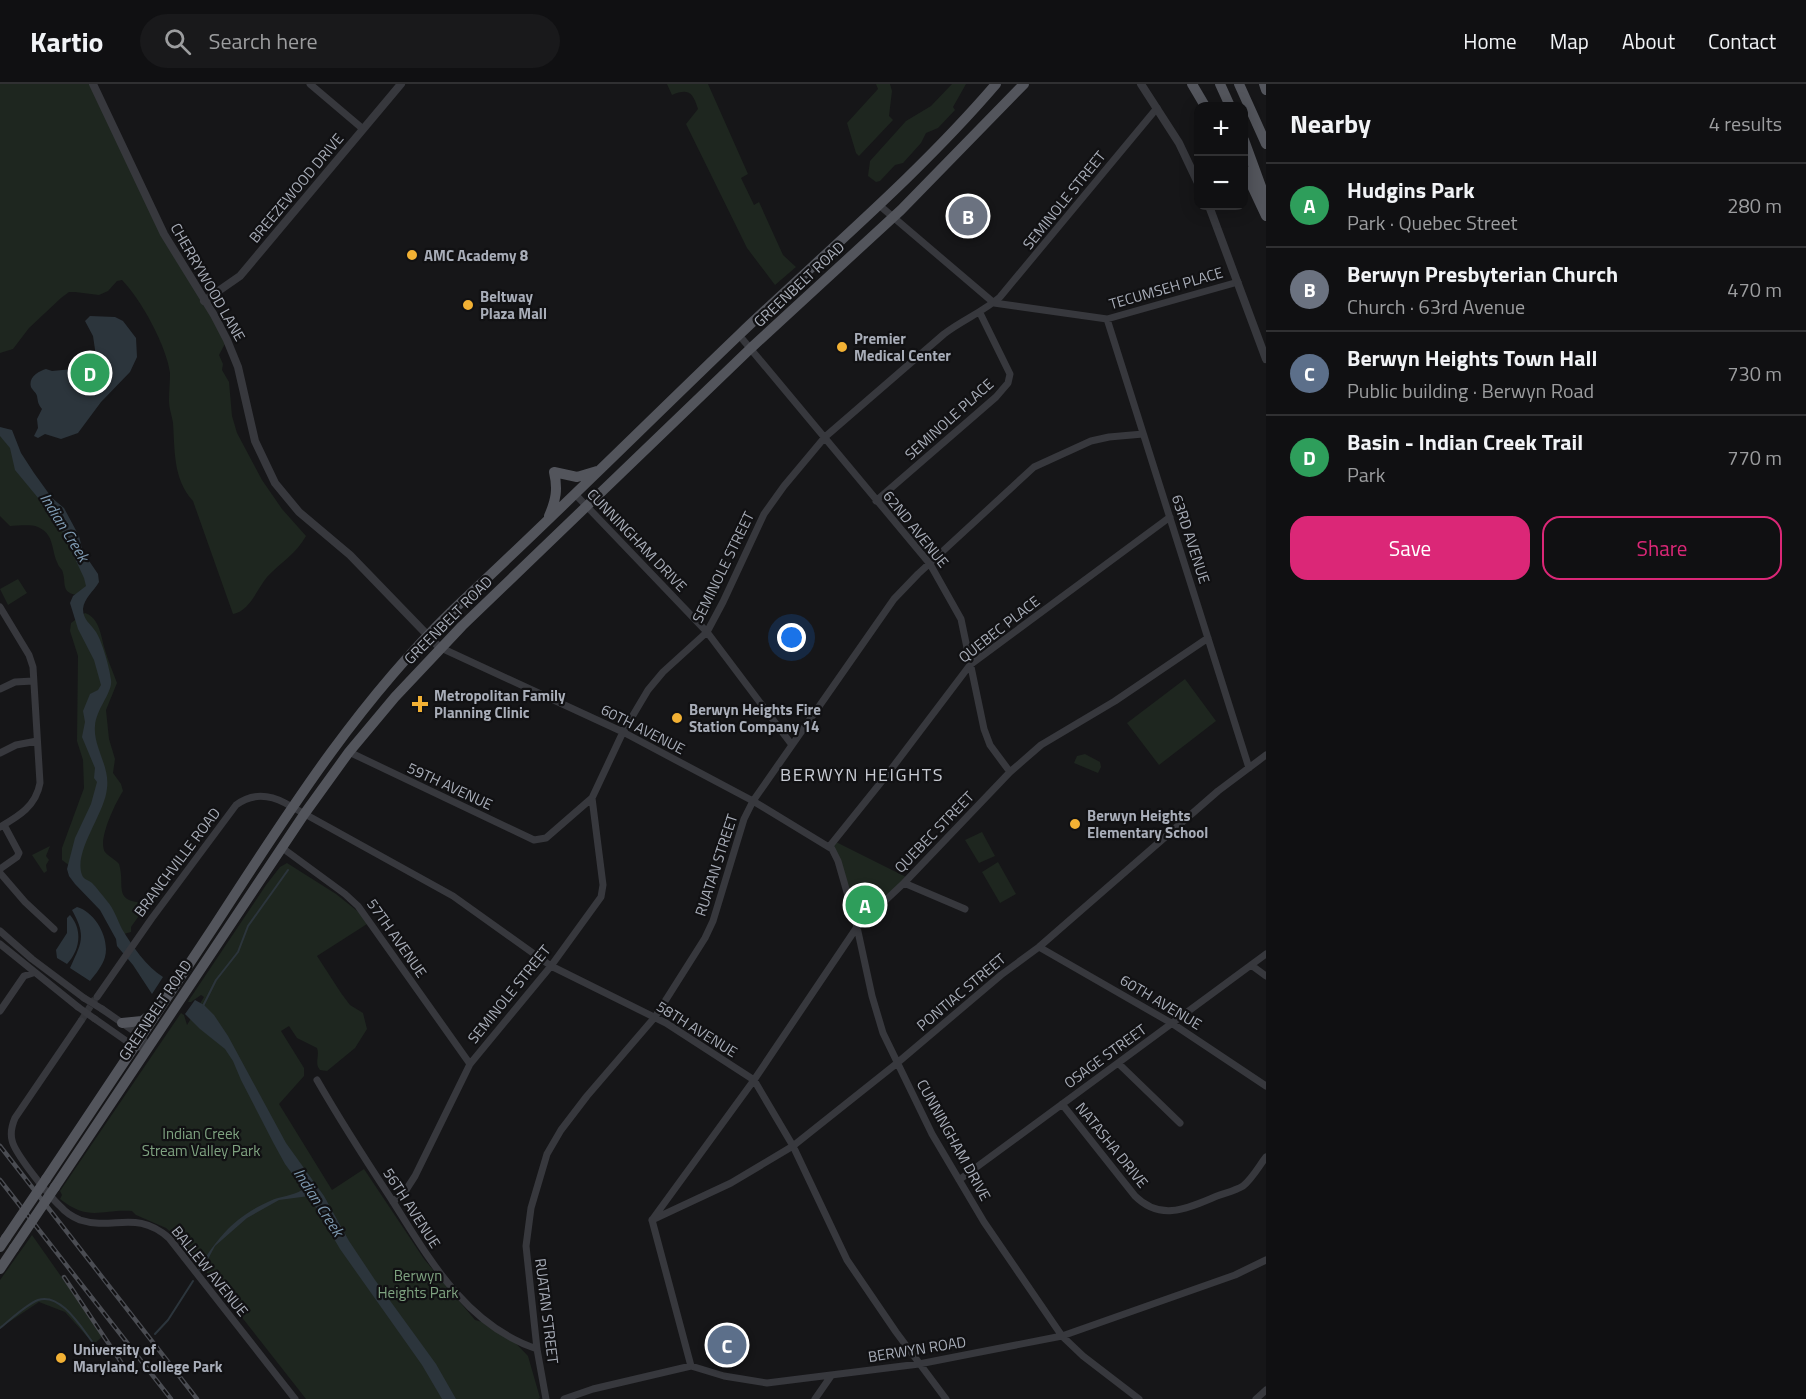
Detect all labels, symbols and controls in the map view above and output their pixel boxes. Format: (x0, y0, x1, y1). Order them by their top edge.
search box (140, 14, 560, 68)
text: Kartio (30, 20, 104, 63)
text: Search here (209, 24, 318, 58)
icon: search (161, 25, 194, 58)
text: Home (1463, 25, 1517, 57)
text: Map (1550, 25, 1589, 57)
text: About (1622, 25, 1675, 57)
text: Contact (1708, 25, 1776, 57)
map controls (1194, 102, 1248, 210)
button: + (1194, 102, 1248, 156)
text: Nearby (1290, 104, 1371, 143)
text: 4 results (1709, 108, 1782, 139)
street label: BREEZEWOOD DRIVE (243, 128, 349, 248)
street label: SEMINOLE STREET (1017, 146, 1111, 254)
button: − (1194, 156, 1248, 210)
text: Hudgins Park (1347, 173, 1475, 207)
text: A (1303, 190, 1316, 221)
text: 280 m (1727, 190, 1782, 221)
pin: B (948, 194, 988, 238)
text: Park · Quebec Street (1347, 207, 1518, 238)
street label: CHERRYWOOD LANE (165, 218, 251, 346)
street label: GREENBELT ROAD (748, 236, 850, 332)
place label: AMC Academy 8 (424, 244, 528, 267)
marker: AMC Academy 8 (405, 248, 419, 262)
text: Berwyn Presbyterian Church (1347, 257, 1618, 291)
street label: TECUMSEH PLACE (1106, 261, 1226, 315)
text: B (1303, 274, 1316, 305)
text: 470 m (1727, 274, 1782, 305)
place label: Beltway Plaza Mall (480, 285, 547, 325)
text: Church · 63rd Avenue (1347, 291, 1525, 322)
marker: Beltway Plaza Mall (461, 298, 475, 312)
place label: Premier Medical Center (854, 327, 951, 367)
marker: Premier Medical Center (835, 340, 849, 354)
text: Berwyn Heights Town Hall (1347, 341, 1597, 375)
pin: D (70, 350, 110, 396)
text: C (1304, 358, 1315, 389)
text: 730 m (1727, 358, 1782, 389)
street label: SEMINOLE PLACE (899, 373, 999, 465)
text: Public building · Berwyn Road (1347, 375, 1594, 406)
text: Basin - Indian Creek Trail (1347, 425, 1583, 459)
text: D (1303, 442, 1316, 473)
text: 770 m (1727, 442, 1782, 473)
text: Park (1347, 459, 1385, 490)
street label: CUNNINGHAM DRIVE (582, 483, 692, 597)
street label: 62ND AVENUE (878, 485, 954, 573)
water label: Indian Creek (34, 488, 97, 568)
street label: 63RD AVENUE (1166, 491, 1216, 587)
street label: SEMINOLE STREET (686, 507, 760, 627)
button: Save (1290, 516, 1530, 580)
button: Share (1542, 516, 1782, 580)
street label: GREENBELT ROAD (398, 570, 498, 670)
street label: QUEBEC PLACE (953, 590, 1045, 668)
your location (777, 623, 806, 652)
place label: Metropolitan Family Planning Clinic (434, 684, 566, 724)
marker: Metropolitan Family Planning Clinic (411, 695, 429, 713)
street label: 60TH AVENUE (597, 698, 689, 760)
place label: Berwyn Heights Fire Station Company 14 (689, 698, 821, 738)
marker: Berwyn Heights Fire Station Company 14 (670, 711, 684, 725)
street label: 59TH AVENUE (404, 756, 496, 816)
district label: BERWYN HEIGHTS (780, 761, 944, 788)
street label: QUEBEC STREET (889, 786, 979, 878)
street label: BRANCHVILLE ROAD (128, 802, 226, 922)
place label: Berwyn Heights Elementary School (1087, 804, 1208, 844)
street label: RUATAN STREET (689, 811, 743, 919)
marker: Berwyn Heights Elementary School (1068, 817, 1082, 831)
pin: A (846, 882, 884, 928)
street label: 57TH AVENUE (361, 894, 433, 982)
street label: SEMINOLE STREET (462, 940, 556, 1048)
street label: PONTIAC STREET (911, 948, 1011, 1036)
street label: GREENBELT ROAD (113, 955, 197, 1065)
street label: 60TH AVENUE (1116, 969, 1206, 1035)
street label: 58TH AVENUE (652, 995, 742, 1063)
street label: OSAGE STREET (1059, 1018, 1151, 1094)
street label: CUNNINGHAM DRIVE (911, 1075, 997, 1205)
street label: NATASHA DRIVE (1070, 1097, 1154, 1193)
park label: Indian Creek Stream Valley Park (142, 1122, 260, 1162)
water label: Indian Creek (288, 1163, 351, 1243)
street label: 56TH AVENUE (377, 1163, 447, 1253)
street label: BALLEW AVENUE (166, 1221, 254, 1321)
street label: RUATAN STREET (529, 1257, 565, 1365)
park label: Berwyn Heights Park (378, 1264, 458, 1304)
pin: C (708, 1322, 746, 1368)
street label: BERWYN ROAD (866, 1330, 968, 1368)
place label: University of Maryland, College Park (73, 1338, 223, 1378)
marker: University of Maryland, College Park (54, 1351, 68, 1365)

